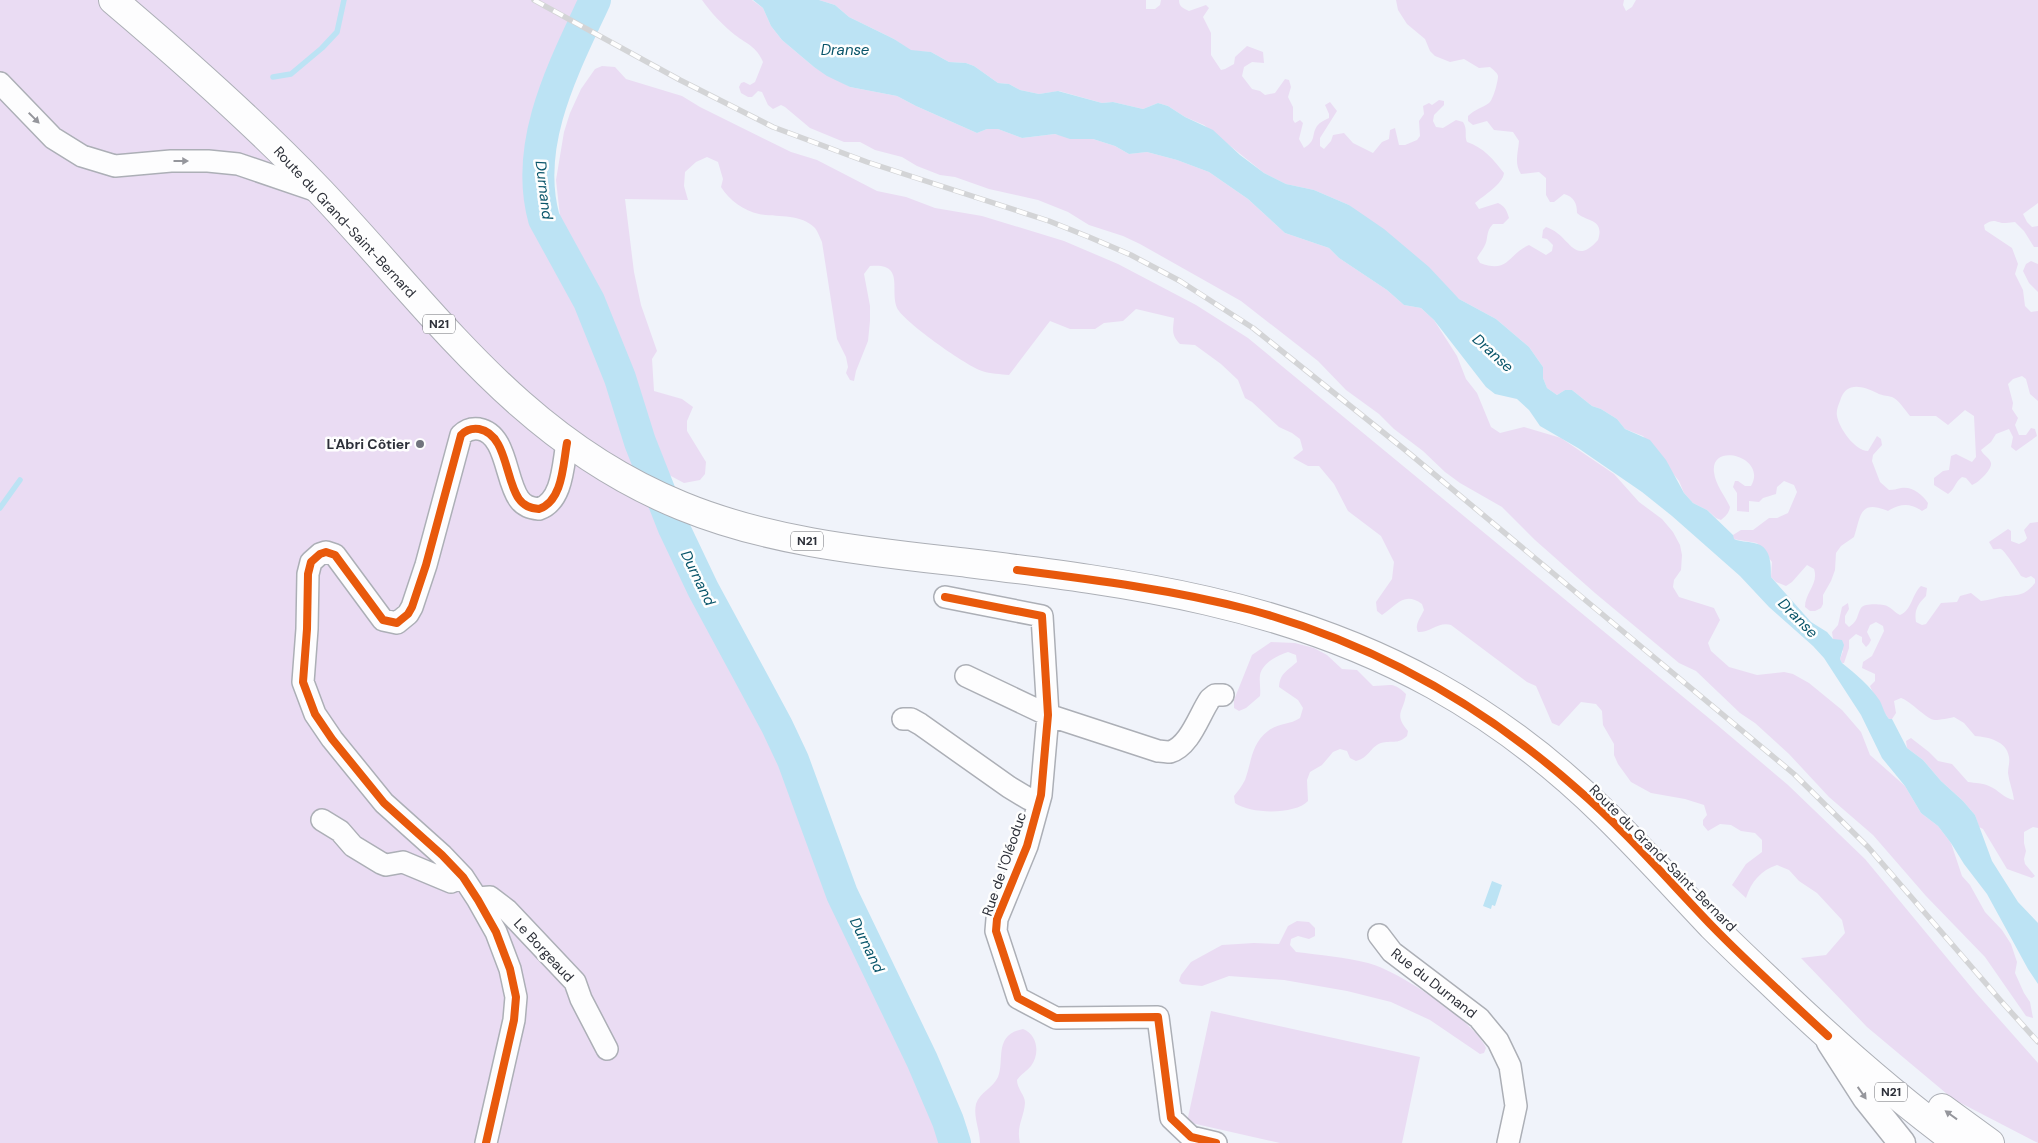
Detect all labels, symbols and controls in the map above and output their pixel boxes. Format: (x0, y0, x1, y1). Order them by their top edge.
water label: Dranse (821, 40, 870, 60)
one-way arrow (27, 112, 39, 124)
street label: Route du Grand-Saint-Bernard (270, 142, 420, 302)
one-way arrow (173, 157, 189, 165)
water label: Durnand (530, 159, 558, 221)
road number: N21 (423, 314, 455, 334)
water label: Dranse (1468, 329, 1518, 377)
place label: L'Abri Côtier (327, 435, 410, 453)
marker: L'Abri Côtier (414, 438, 426, 450)
road number: N21 (791, 532, 823, 550)
water label: Durnand (676, 547, 720, 610)
water label: Dranse (1774, 594, 1823, 643)
street label: Route du Grand-Saint-Bernard (1586, 781, 1740, 935)
street label: Rue de l'Oléoduc (978, 810, 1030, 918)
street label: Le Borgeaud (510, 914, 578, 986)
water label: Durnand (845, 914, 889, 977)
street label: Rue du Durnand (1388, 944, 1480, 1022)
road number: N21 (1875, 1082, 1907, 1102)
one-way arrow (1857, 1086, 1867, 1100)
one-way arrow (1944, 1110, 1958, 1120)

